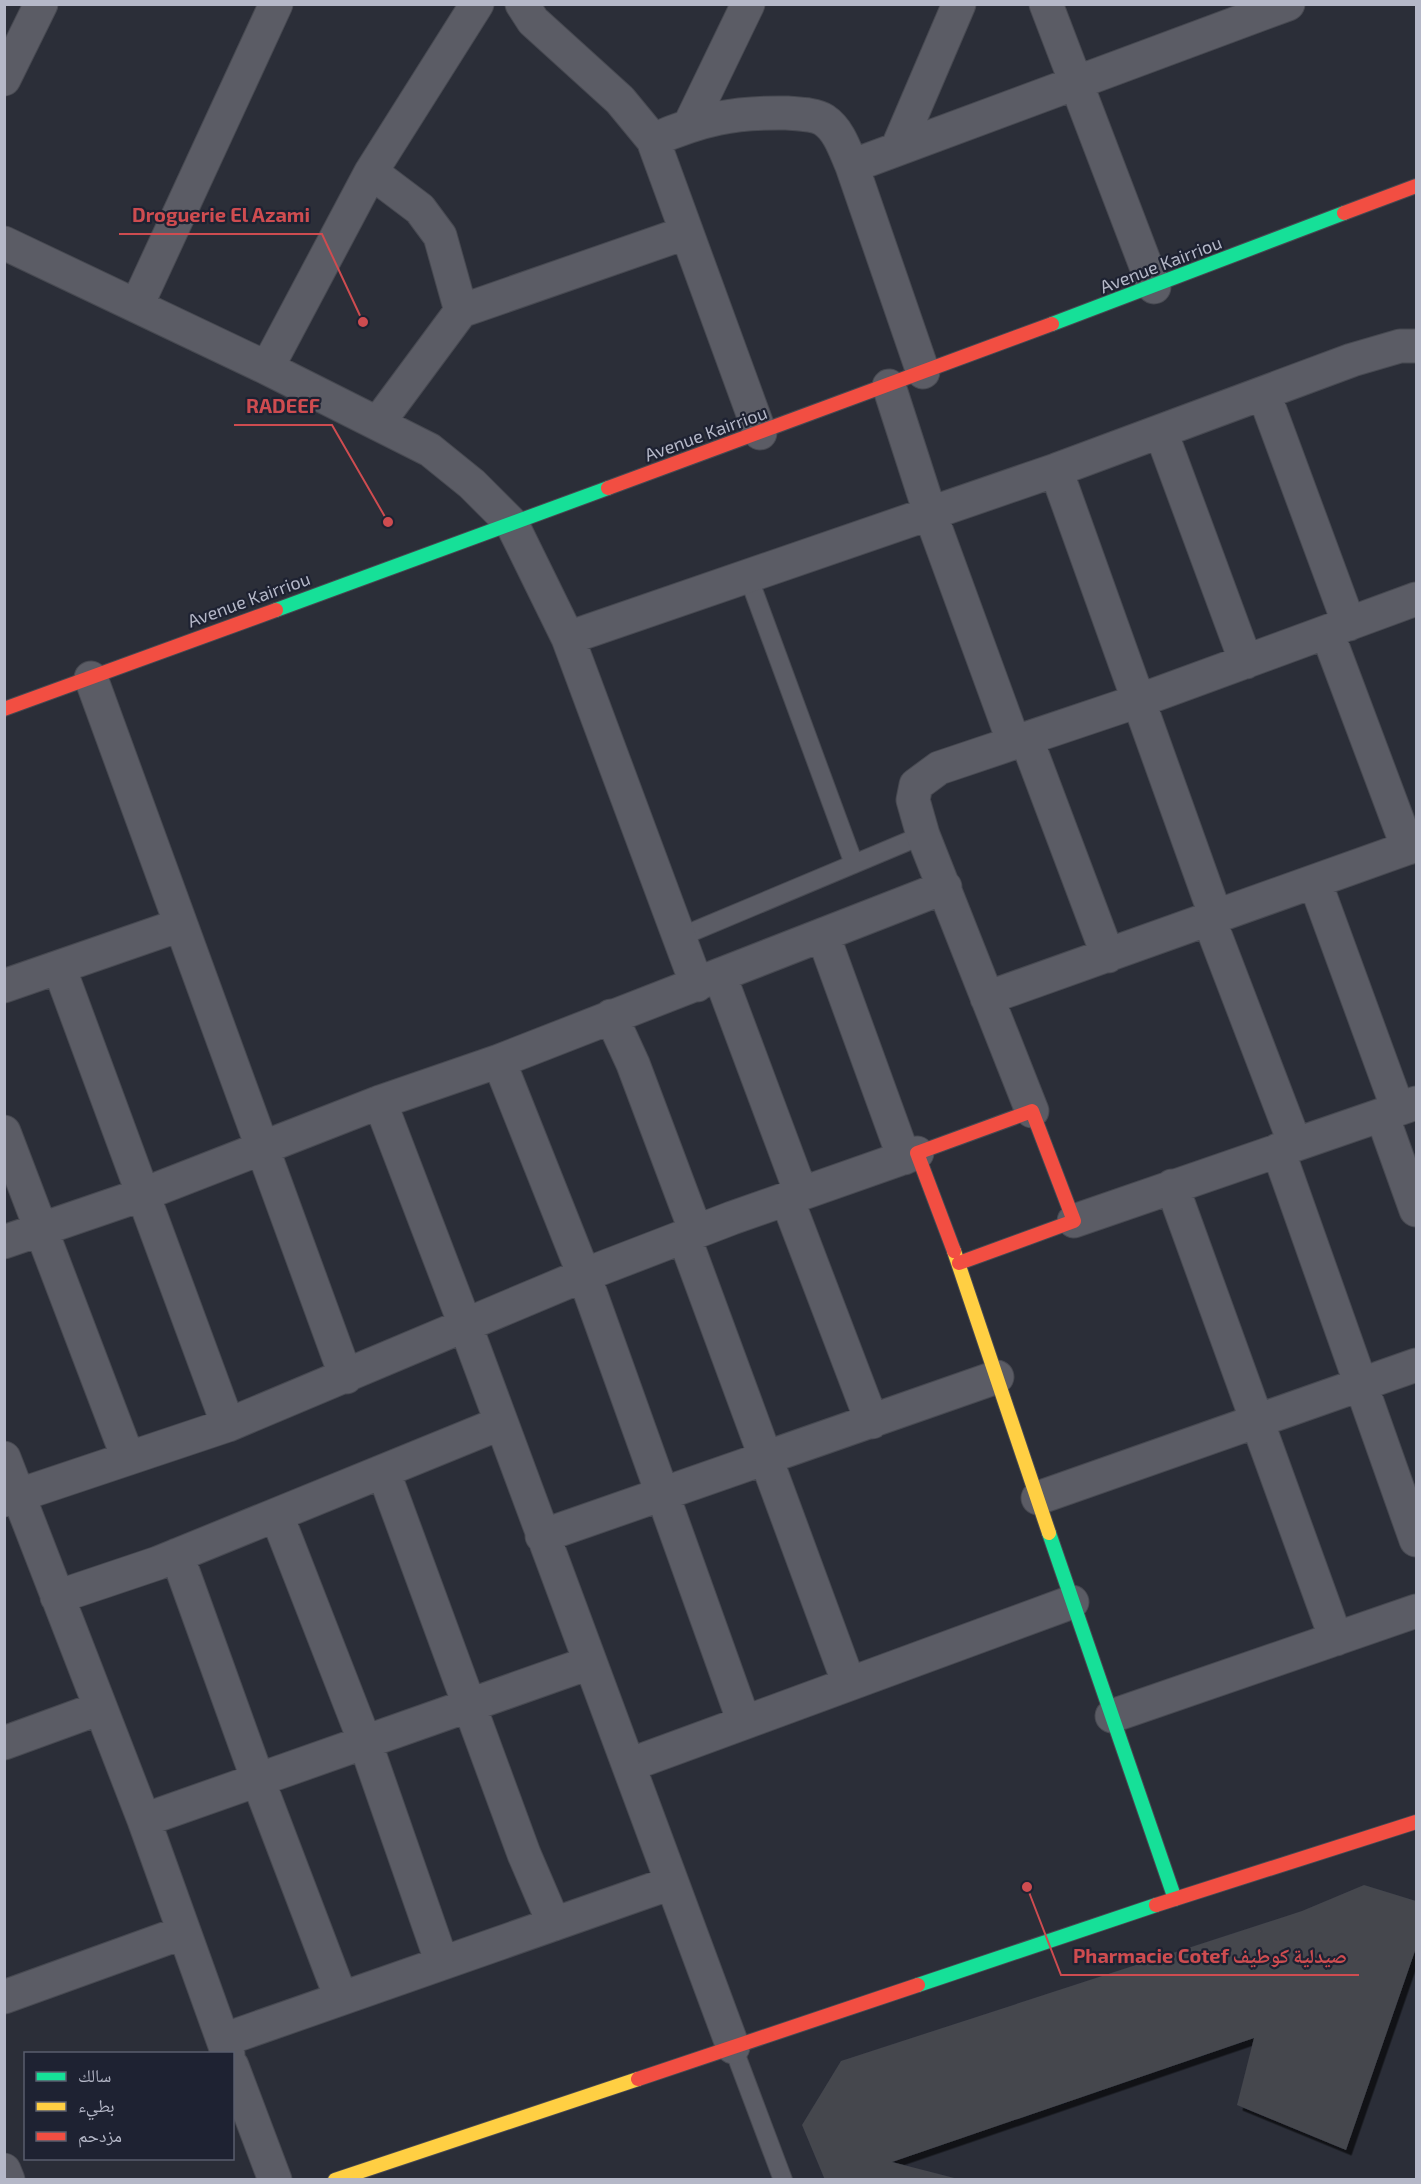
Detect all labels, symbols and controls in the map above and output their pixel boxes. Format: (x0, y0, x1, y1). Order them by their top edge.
callout: Droguerie El Azami (119, 196, 322, 234)
text: Droguerie El Azami (132, 202, 310, 226)
street label: Avenue Kairriou (1097, 231, 1225, 297)
callout: RADEEF (234, 387, 332, 425)
text: RADEEF (246, 393, 320, 417)
street label: Avenue Kairriou (641, 401, 770, 465)
street label: Avenue Kairriou (184, 567, 313, 631)
callout: Pharmacie Cotef صيدلية كوطيف (1061, 1937, 1359, 1975)
text: Pharmacie Cotef صيدلية كوطيف (1073, 1943, 1347, 1968)
legend (24, 2052, 234, 2160)
text: سالك (78, 2064, 111, 2086)
text: بطيء (78, 2094, 115, 2121)
text: مزدحم (78, 2124, 122, 2148)

